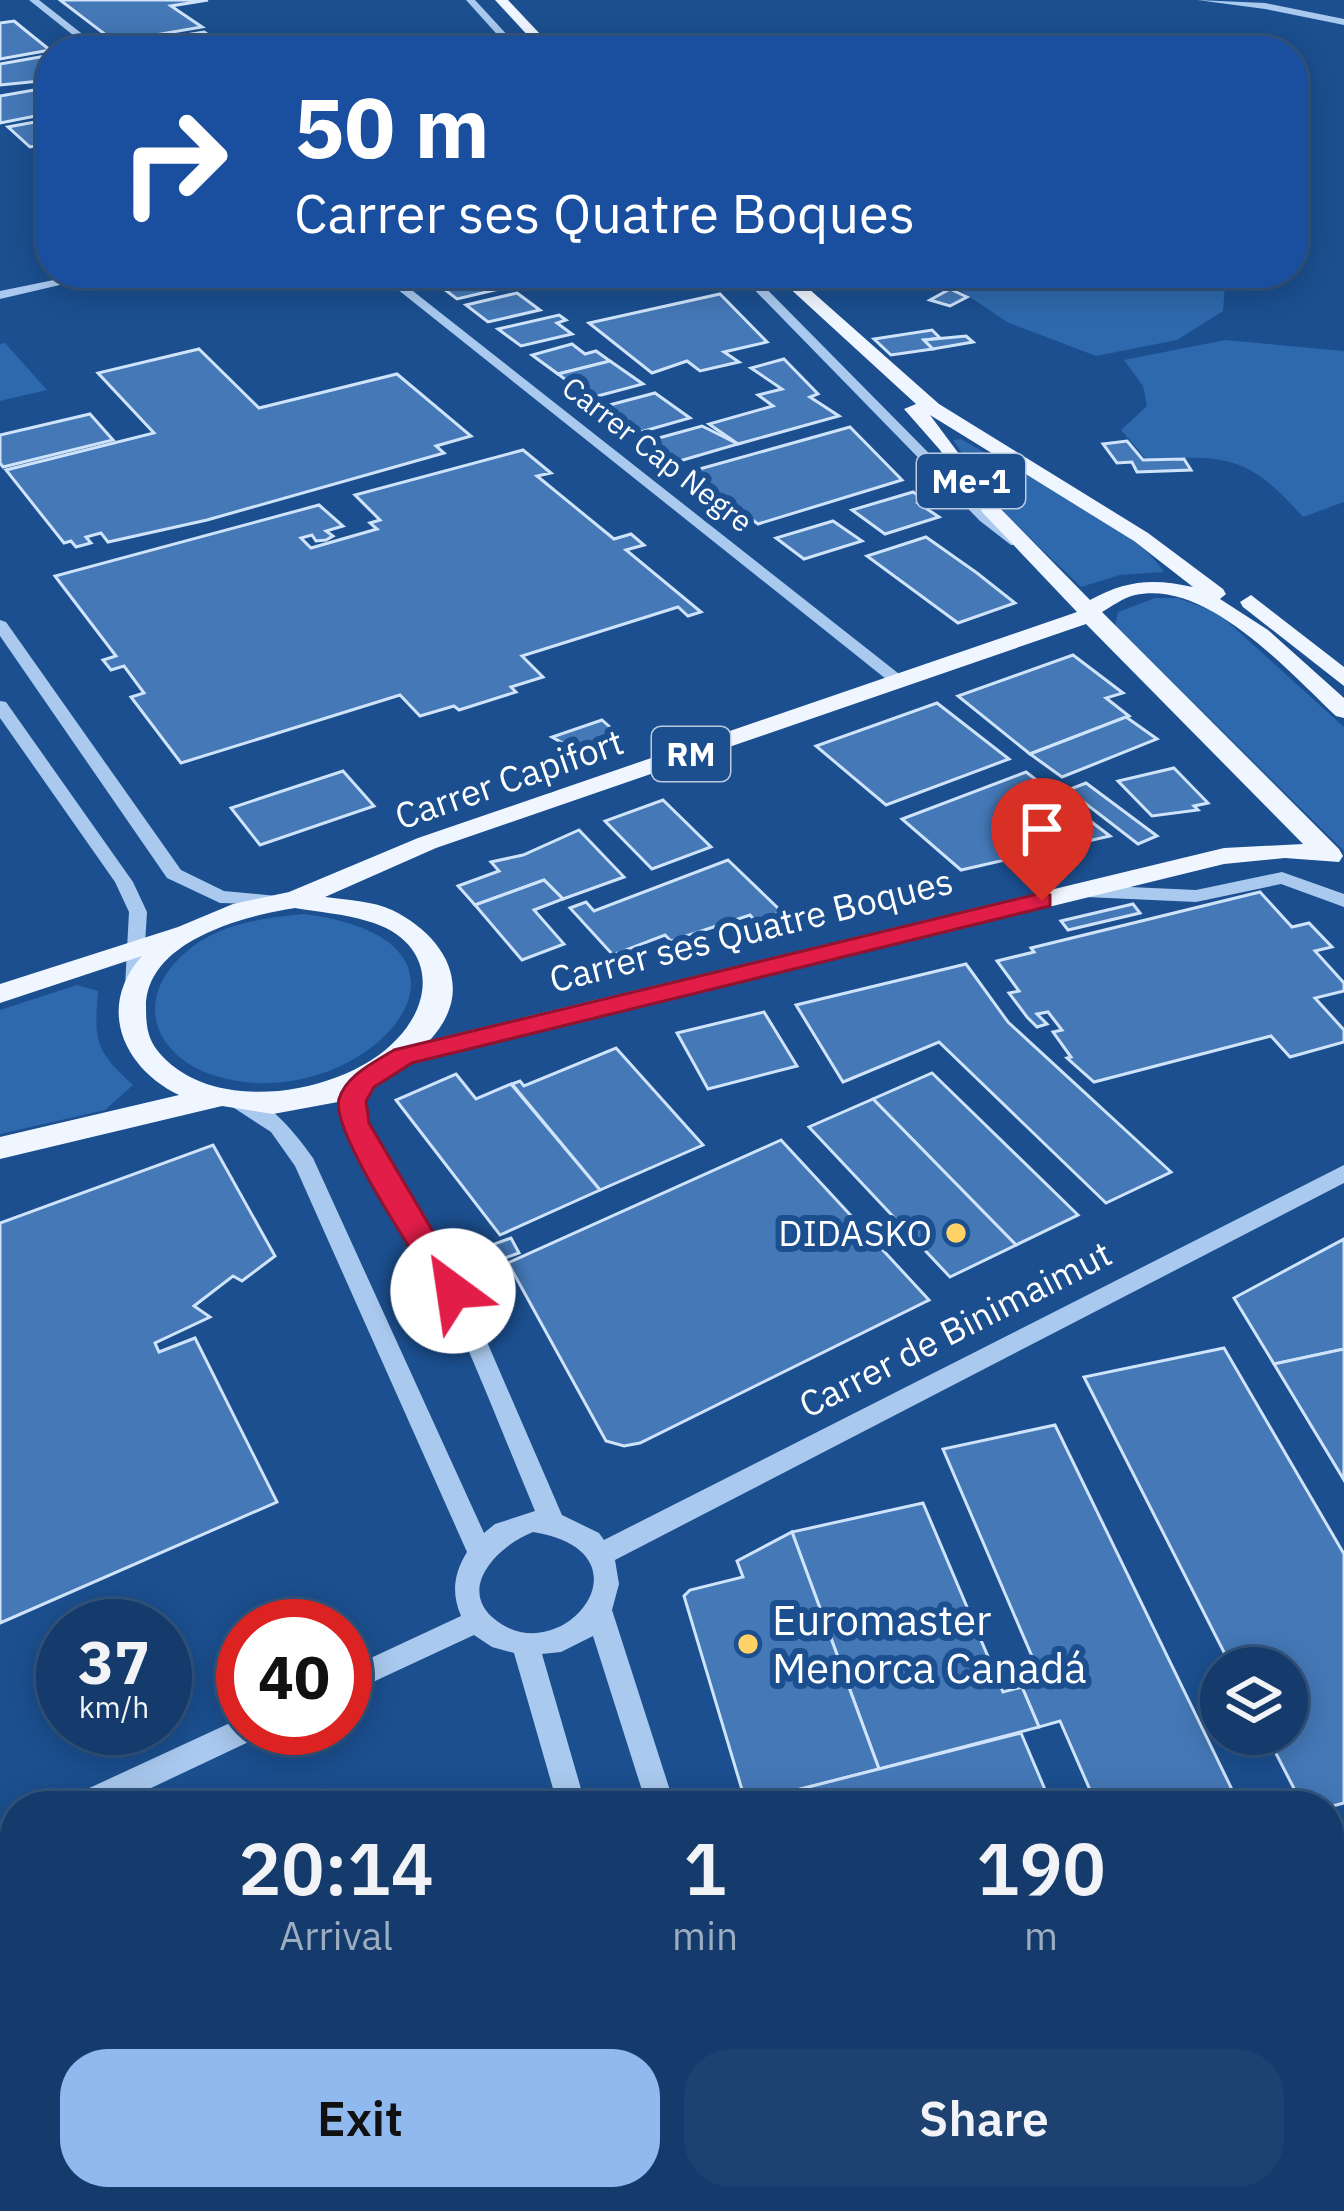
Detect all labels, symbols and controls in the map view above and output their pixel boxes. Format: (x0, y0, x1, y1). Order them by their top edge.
text: 50 m (294, 72, 490, 181)
icon: right (96, 84, 252, 240)
text: Carrer ses Quatre Boques (294, 178, 915, 248)
street label: Carrer Cap Negre (555, 367, 761, 540)
road number: Me-1 (917, 454, 1025, 508)
street label: Carrer Capifort (388, 717, 629, 840)
road number: RM (652, 727, 730, 781)
pin (991, 778, 1093, 901)
icon: arrive (1009, 796, 1075, 862)
street label: Carrer ses Quatre Boques (544, 857, 957, 1002)
place label: DIDASKO (778, 1209, 932, 1256)
marker: DIDASKO (943, 1220, 969, 1246)
position arrow (390, 1228, 516, 1354)
street label: Carrer de Binimaimut (791, 1229, 1119, 1428)
place label: Euromaster Menorca Canadá (772, 1592, 1087, 1695)
speed limit sign: 40 (216, 1599, 372, 1755)
text: 37 (78, 1622, 150, 1701)
marker: Euromaster Menorca Canadá (735, 1631, 761, 1657)
map controls (1200, 1647, 1308, 1755)
button: layers (1200, 1647, 1308, 1755)
text: km/h (79, 1687, 149, 1726)
text: 20:14 (238, 1821, 434, 1915)
text: 1 (683, 1821, 727, 1915)
text: 190 (976, 1821, 1106, 1915)
text: Arrival (279, 1910, 393, 1961)
text: min (672, 1910, 738, 1961)
text: m (1024, 1910, 1058, 1961)
button: Exit (60, 2049, 660, 2187)
button: Share (684, 2049, 1284, 2187)

